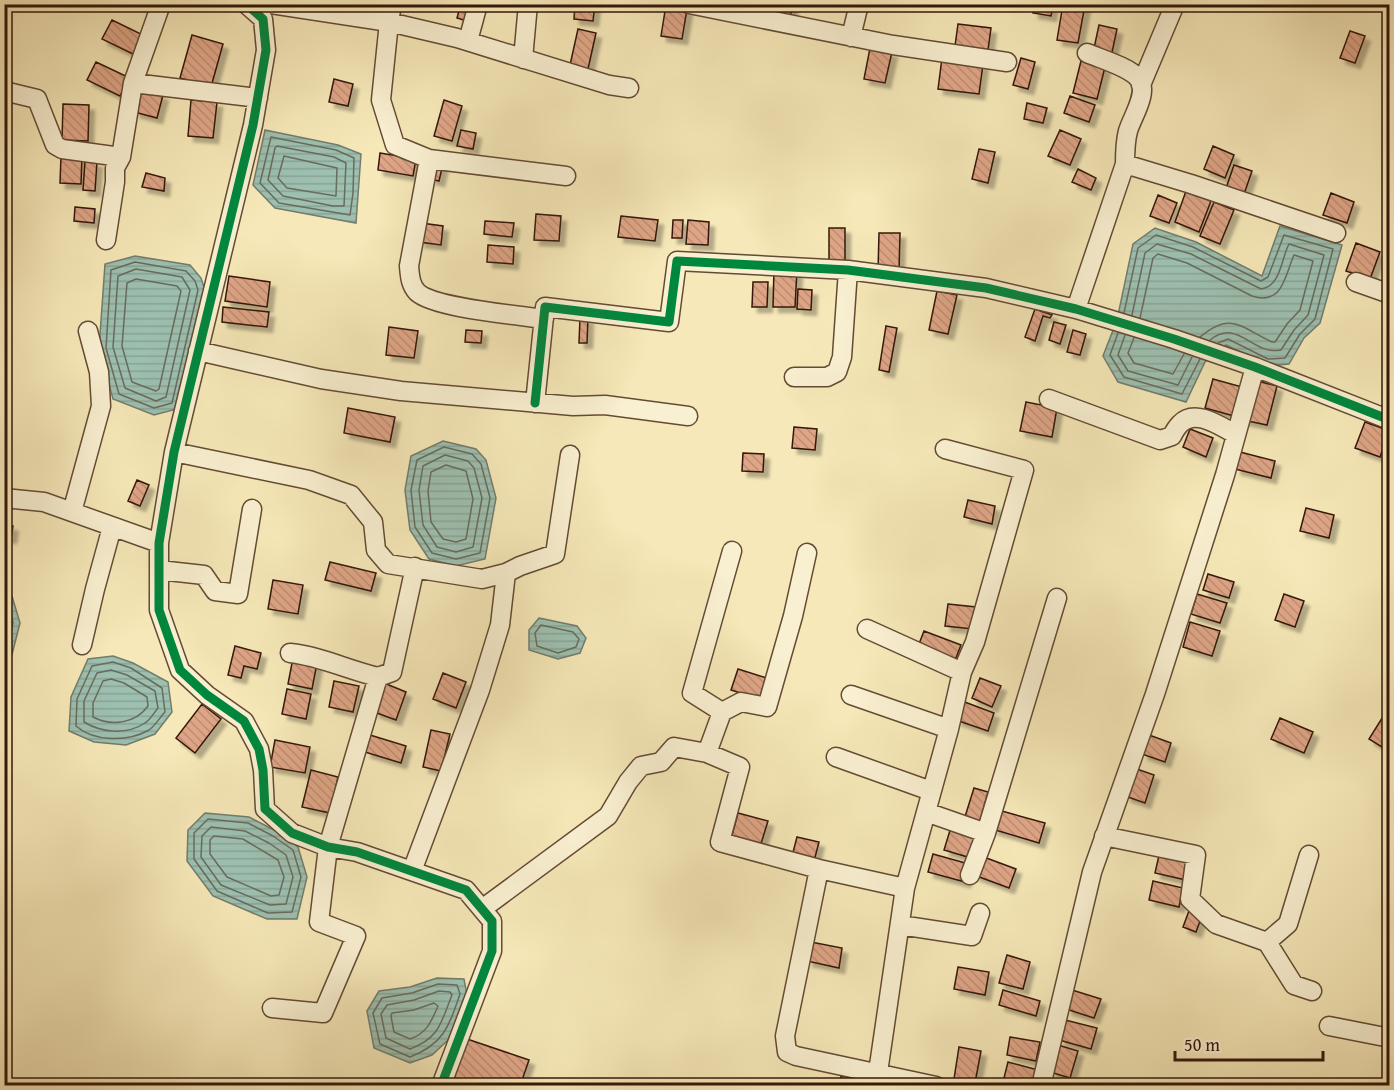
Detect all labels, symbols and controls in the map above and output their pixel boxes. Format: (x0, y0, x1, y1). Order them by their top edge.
scale bar (1175, 1024, 1324, 1062)
text: 50 m (1184, 1031, 1220, 1058)

